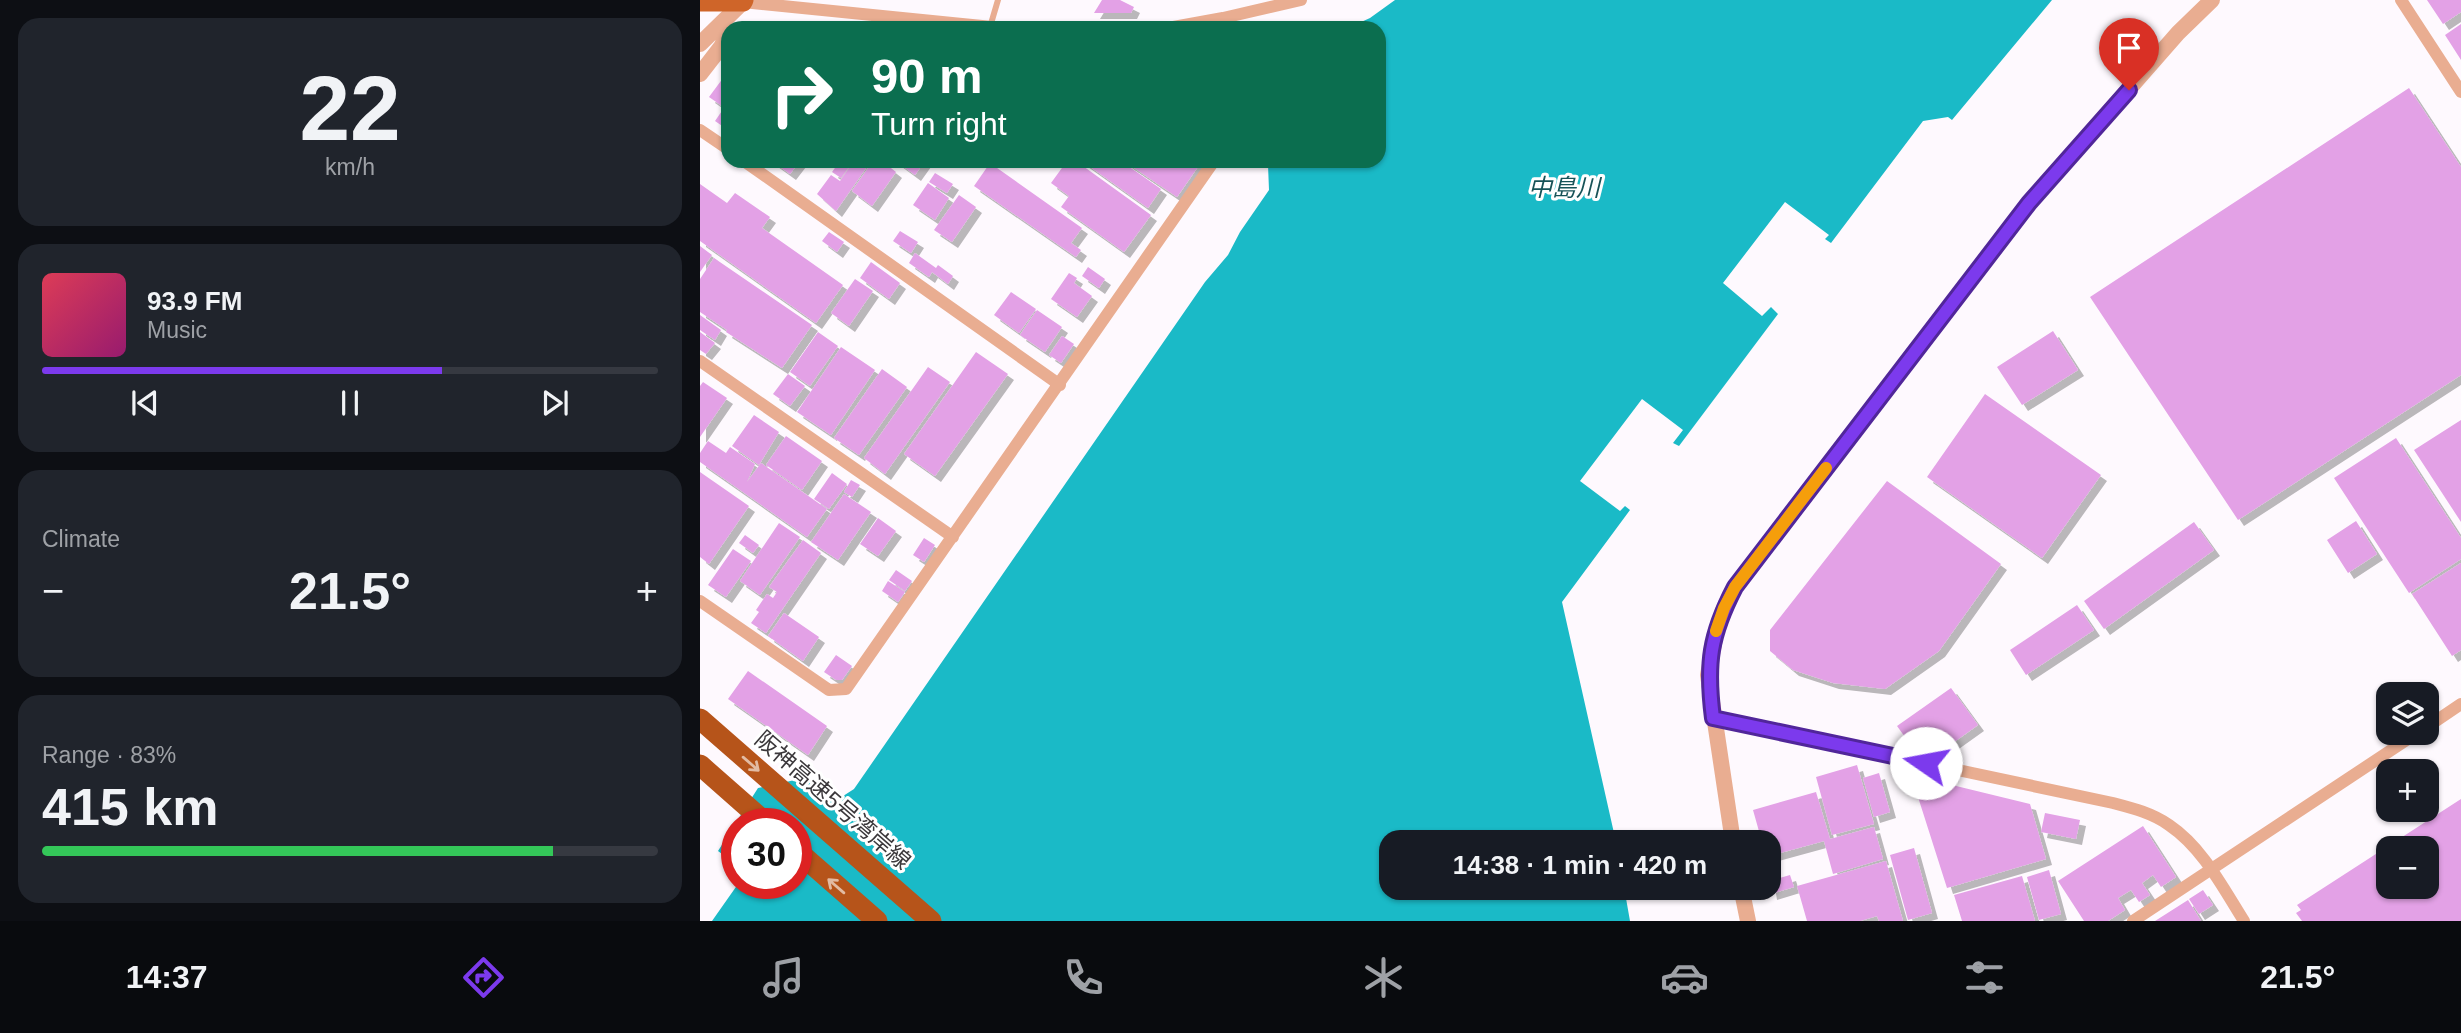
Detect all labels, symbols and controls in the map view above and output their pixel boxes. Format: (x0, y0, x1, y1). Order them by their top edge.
pin (2099, 18, 2159, 90)
icon: arrive (2110, 29, 2148, 67)
icon: right (756, 49, 847, 140)
text: 90 m (871, 49, 983, 103)
text: 22 (299, 58, 401, 159)
text: Turn right (871, 106, 1007, 142)
text: km/h (325, 154, 375, 180)
water label: 中島川 (1528, 174, 1603, 201)
text: 93.9 FM (147, 286, 242, 316)
text: Music (147, 317, 207, 343)
icon: previous (126, 384, 164, 422)
icon: pause (331, 384, 369, 422)
icon: next (536, 384, 574, 422)
text: Climate (42, 526, 120, 552)
text: 21.5° (289, 562, 411, 620)
text: − (42, 570, 64, 612)
text: + (636, 570, 658, 612)
map controls (2376, 682, 2439, 899)
button: layers (2376, 682, 2439, 745)
street label: 阪神高速5号湾岸線 (750, 726, 916, 874)
position arrow (1889, 726, 1963, 800)
text: Range · 83% (42, 742, 176, 768)
one-way arrow (742, 756, 760, 772)
button: + (2376, 759, 2439, 822)
text: 415 km (42, 778, 218, 836)
speed limit sign: 30 (721, 808, 812, 899)
button: − (2376, 836, 2439, 899)
text: 14:38 · 1 min · 420 m (1453, 850, 1707, 880)
one-way arrow (828, 878, 846, 894)
icon: directions (459, 953, 508, 1002)
icon: music (759, 953, 808, 1002)
icon: phone (1059, 953, 1108, 1002)
icon: climate (1359, 953, 1408, 1002)
icon: car (1660, 953, 1709, 1002)
icon: filters (1960, 953, 2009, 1002)
text: 14:37 (126, 959, 207, 995)
text: 21.5° (2260, 959, 2335, 995)

